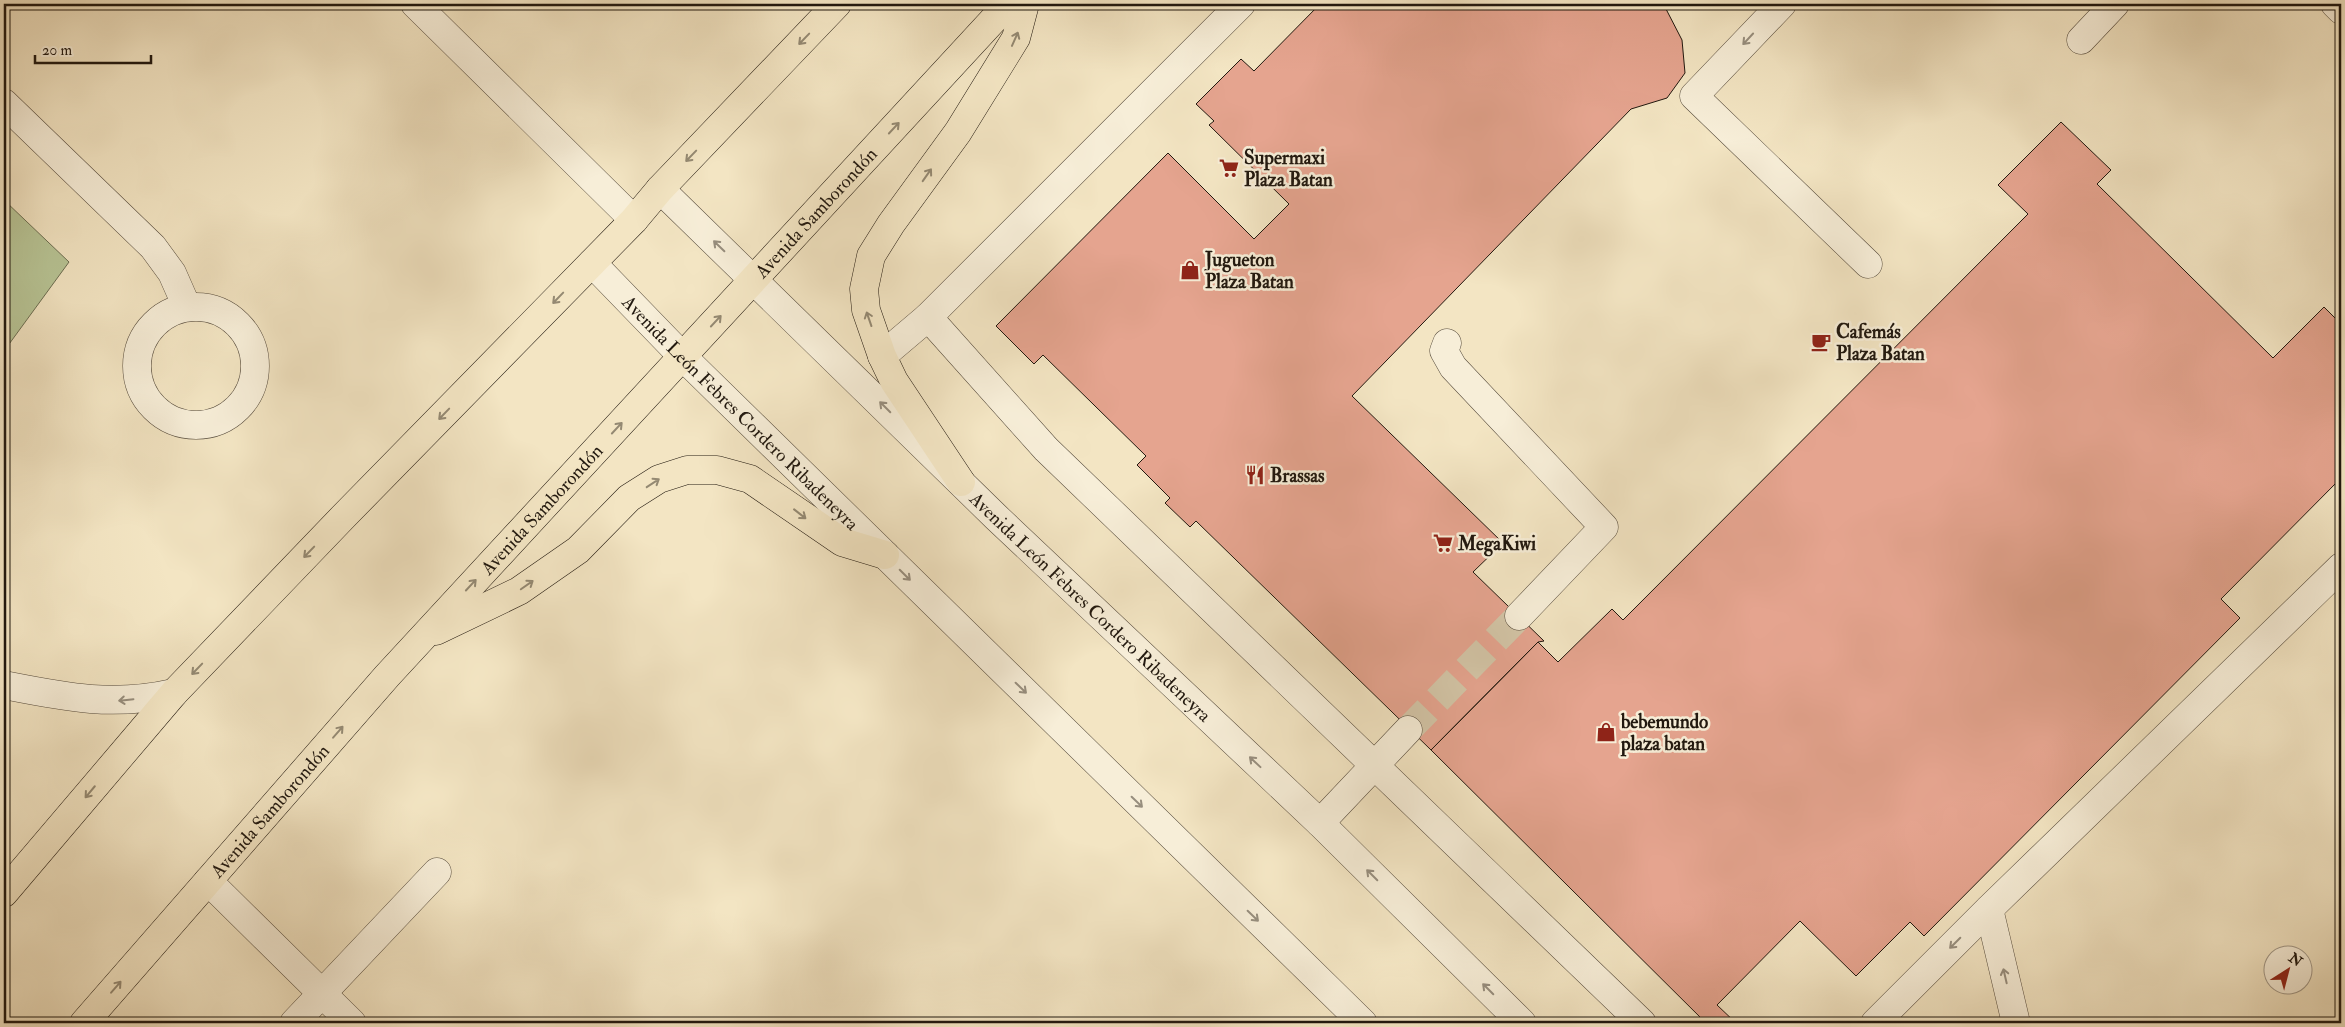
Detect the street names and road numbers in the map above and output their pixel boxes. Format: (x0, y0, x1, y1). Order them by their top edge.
street label: Avenida Samborondón (749, 143, 883, 284)
street label: Avenida León Febres Cordero Ribadeneyra (616, 290, 864, 536)
street label: Avenida Samborondón (475, 439, 608, 581)
street label: Avenida León Febres Cordero Ribadeneyra (964, 486, 1216, 727)
street label: Avenida Samborondón (205, 739, 335, 884)

